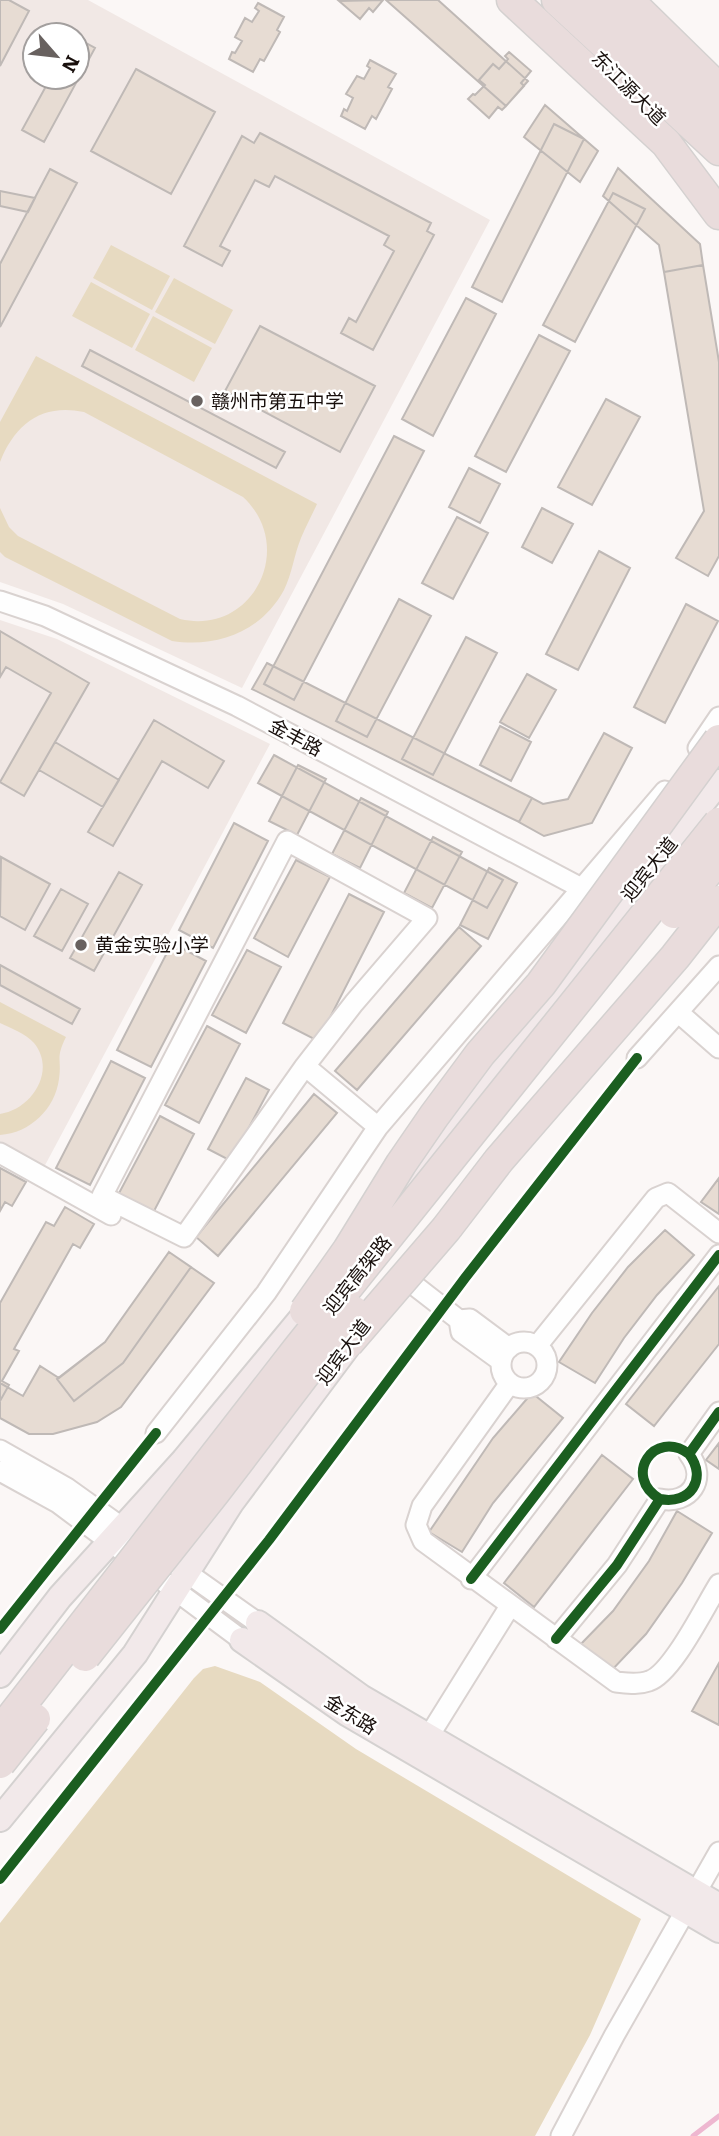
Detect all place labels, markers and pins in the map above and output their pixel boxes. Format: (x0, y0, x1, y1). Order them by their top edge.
place label: 赣州市第五中学 (211, 386, 344, 414)
marker: 赣州市第五中学 (189, 393, 205, 409)
place label: 黄金实验小学 (95, 930, 209, 958)
marker: 黄金实验小学 (73, 937, 89, 953)

